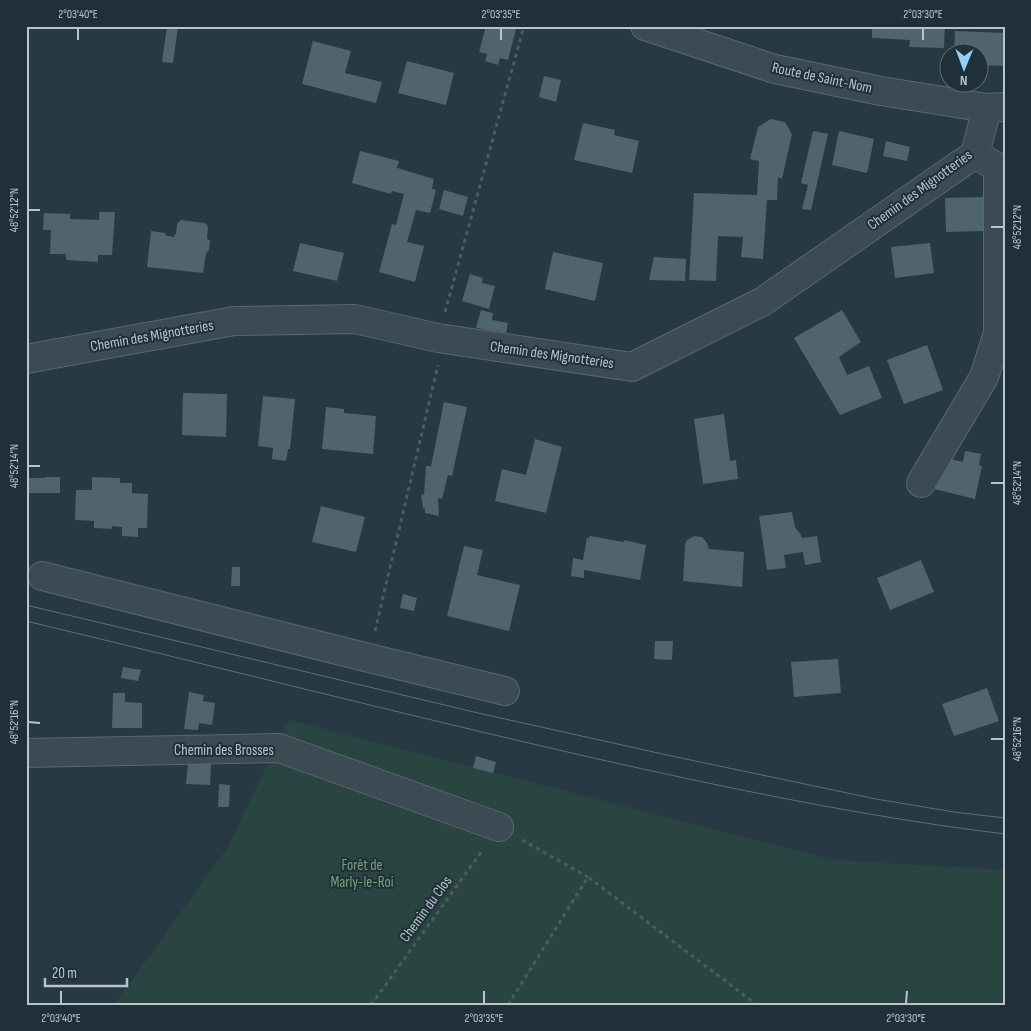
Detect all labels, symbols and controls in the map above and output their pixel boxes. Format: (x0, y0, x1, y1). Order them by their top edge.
text: 2°03'40"E (58, 7, 98, 22)
text: 2°03'35"E (482, 7, 521, 22)
text: 2°03'30"E (903, 7, 943, 22)
north arrow (938, 42, 988, 92)
street label: Route de Saint-Nom (770, 58, 874, 98)
text: N (960, 72, 968, 89)
street label: Chemin des Mignotteries (864, 146, 976, 234)
text: 48°52'12"N (7, 188, 22, 232)
text: 48°52'12"N (1010, 205, 1025, 249)
street label: Chemin des Mignotteries (89, 316, 215, 356)
street label: Chemin des Mignotteries (489, 337, 615, 373)
text: 48°52'14"N (7, 444, 22, 488)
text: 48°52'14"N (1010, 461, 1025, 505)
text: 48°52'16"N (7, 700, 22, 744)
text: 48°52'16"N (1010, 717, 1025, 761)
street label: Chemin des Brosses (174, 741, 274, 760)
park label: Forêt de Marly-le-Roi (330, 856, 394, 892)
street label: Chemin du Clos (396, 872, 456, 946)
scale bar (45, 956, 128, 988)
text: 20 m (52, 964, 77, 983)
text: 2°03'40"E (41, 1011, 81, 1026)
text: 2°03'35"E (465, 1011, 504, 1026)
text: 2°03'30"E (886, 1011, 926, 1026)

